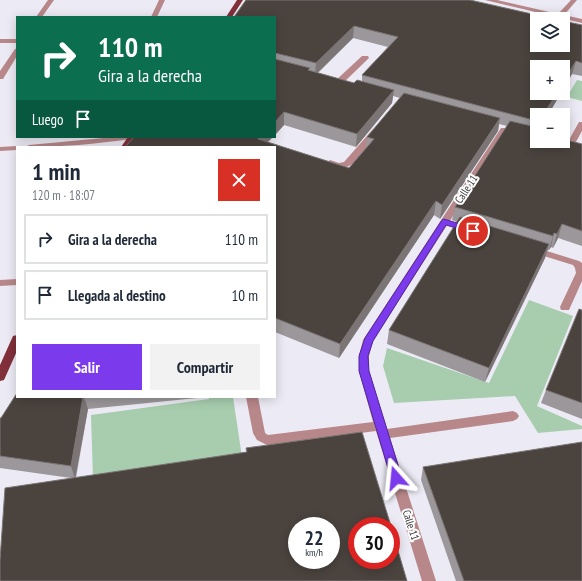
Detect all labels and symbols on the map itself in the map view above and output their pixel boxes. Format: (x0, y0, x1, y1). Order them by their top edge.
street label: Calle 11 (452, 172, 480, 206)
pin (456, 214, 490, 248)
position arrow (375, 457, 417, 499)
street label: Calle 11 (400, 508, 422, 542)
speed limit sign: 30 (348, 517, 400, 569)

